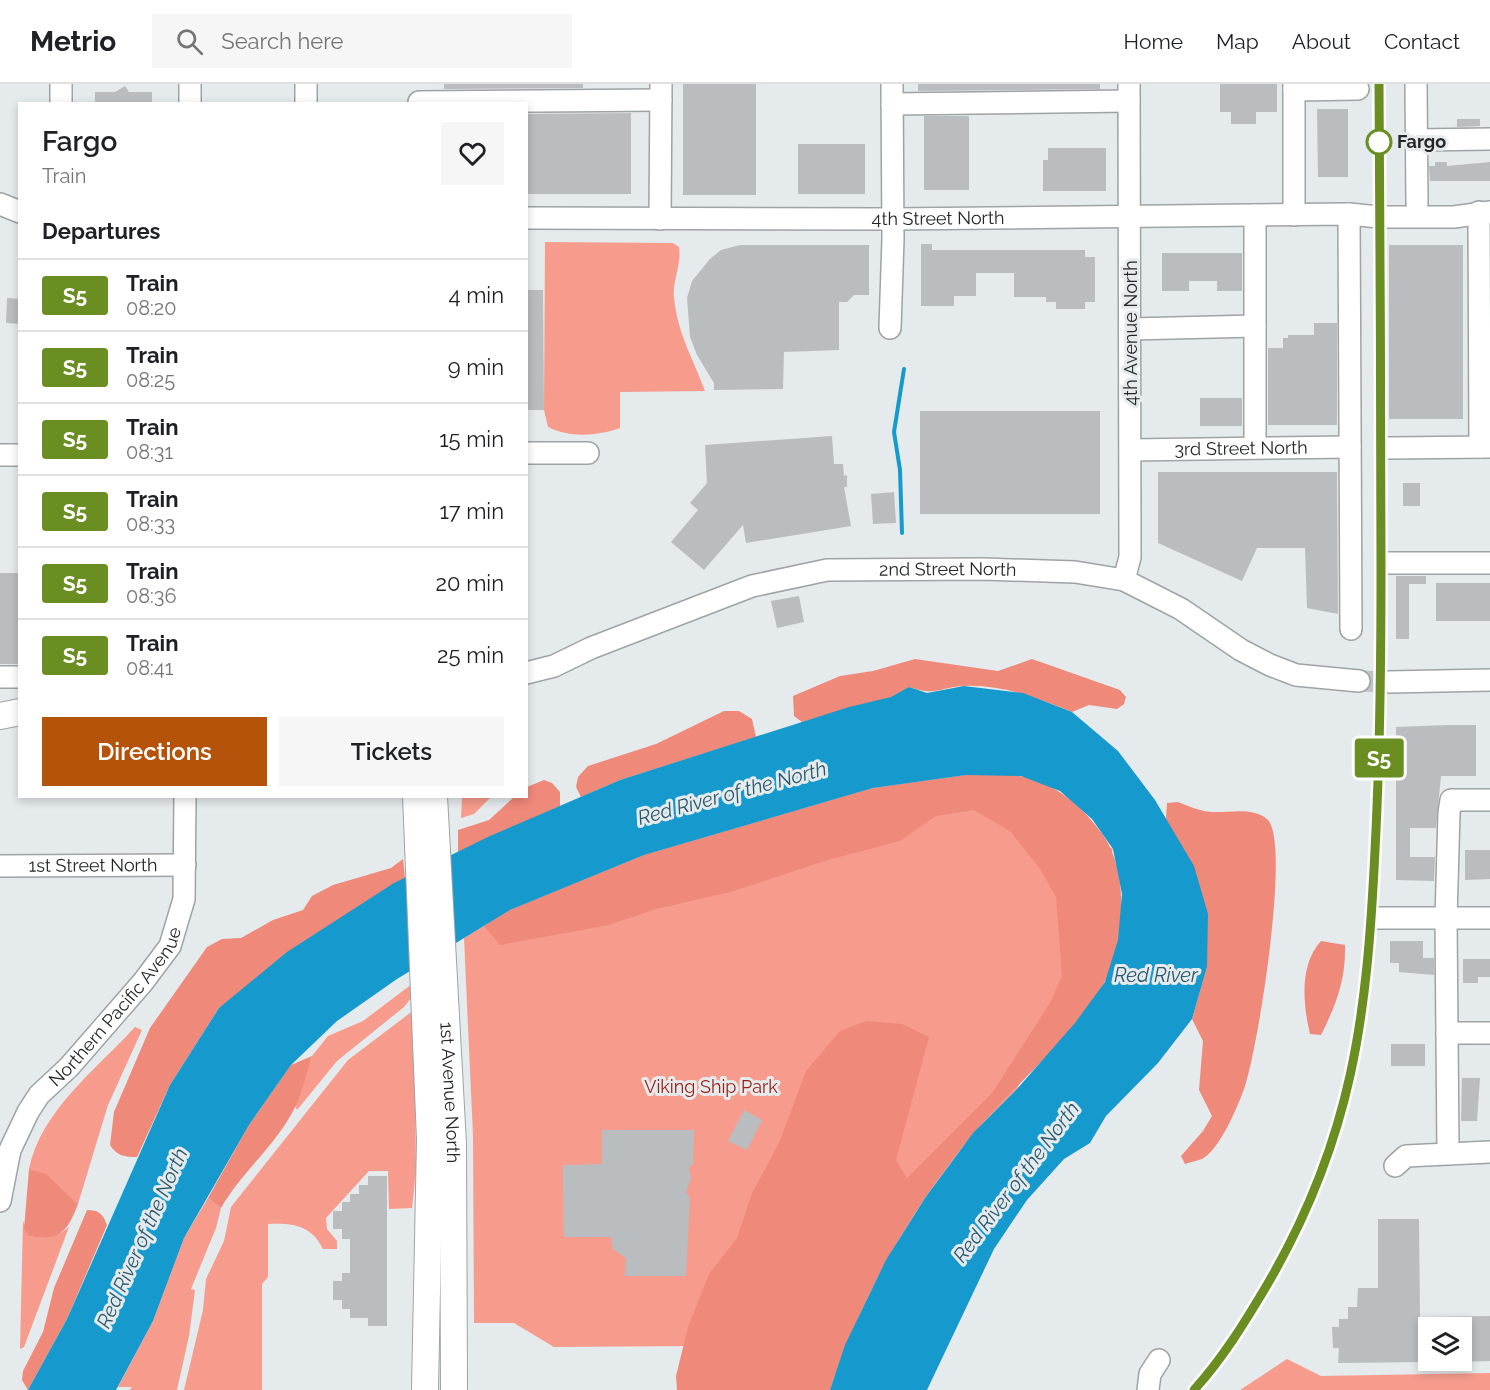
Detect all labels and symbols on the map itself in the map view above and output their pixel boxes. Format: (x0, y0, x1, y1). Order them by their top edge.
marker: Fargo (1366, 129, 1392, 155)
place label: Fargo (1397, 131, 1446, 152)
street label: 4th Street North (872, 207, 1005, 229)
street label: 4th Avenue North (1120, 260, 1141, 406)
street label: 3rd Street North (1174, 437, 1308, 459)
street label: 2nd Street North (879, 558, 1017, 580)
line badge: S5 (1352, 738, 1406, 778)
water label: Red River of the North (635, 756, 829, 830)
street label: 1st Street North (28, 854, 158, 876)
street label: Northern Pacific Avenue (44, 924, 185, 1090)
water label: Red River (1114, 963, 1199, 987)
street label: 1st Avenue North (436, 1021, 464, 1163)
park label: Viking Ship Park (644, 1076, 778, 1097)
water label: Red River of the North (948, 1097, 1084, 1267)
water label: Red River of the North (91, 1144, 193, 1332)

